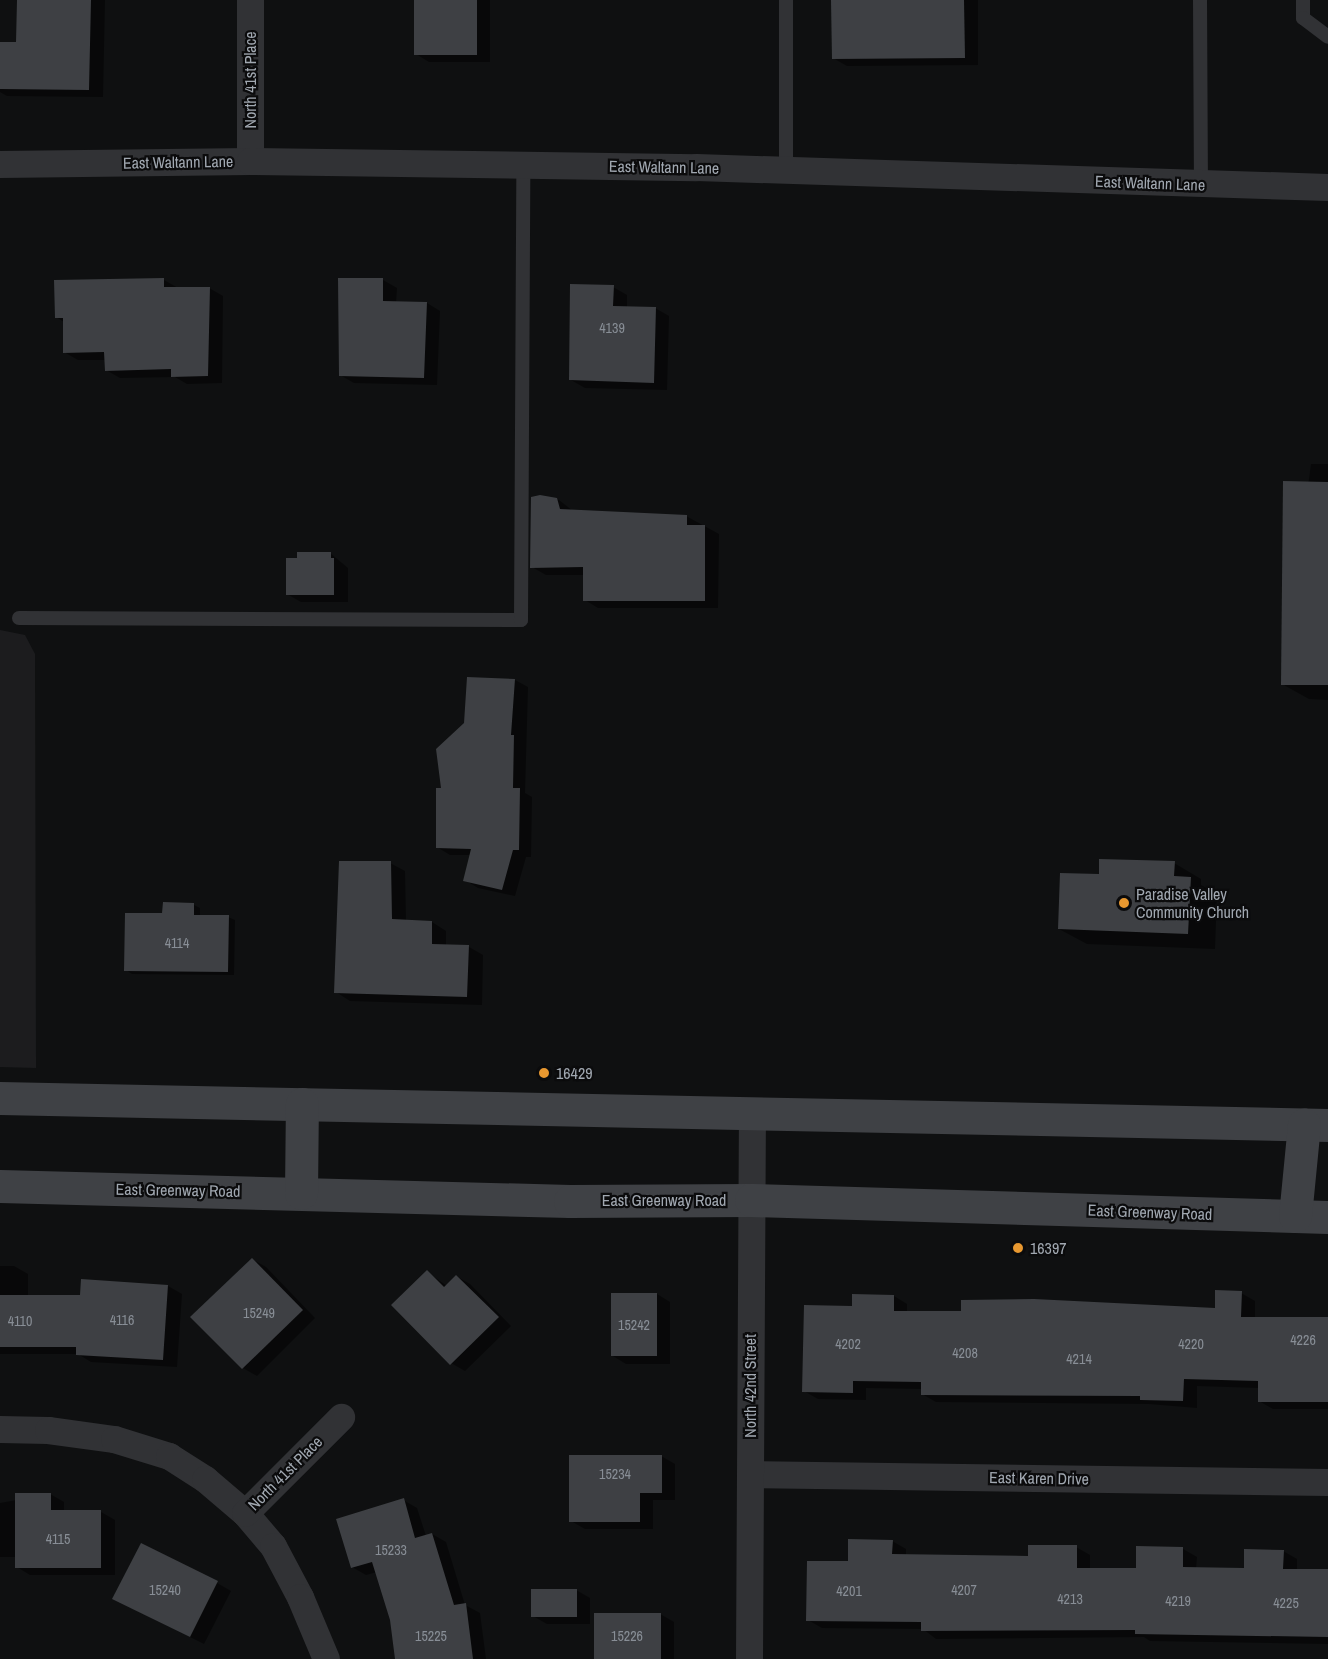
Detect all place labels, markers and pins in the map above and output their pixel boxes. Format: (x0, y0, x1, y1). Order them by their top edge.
place label: Paradise Valley Community Church (1136, 884, 1249, 922)
marker: Paradise Valley Community Church (1117, 896, 1131, 910)
place label: 16429 (556, 1063, 592, 1083)
marker: 16429 (537, 1066, 551, 1080)
place label: 16397 (1030, 1238, 1066, 1258)
marker: 16397 (1011, 1241, 1025, 1255)

